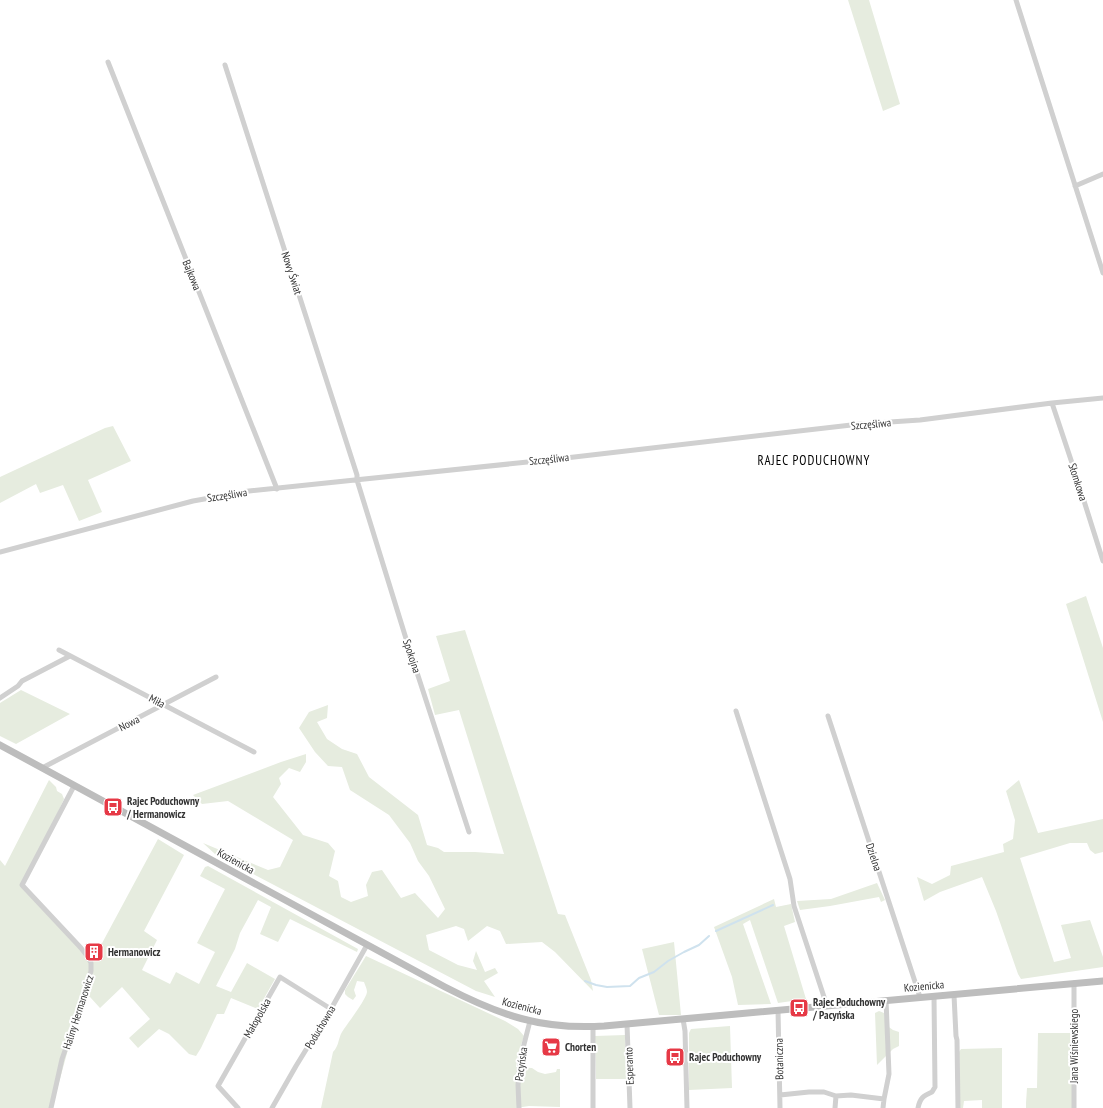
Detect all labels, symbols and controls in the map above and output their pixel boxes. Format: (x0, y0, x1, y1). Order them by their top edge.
street label: Nowy Świat (278, 250, 306, 296)
street label: Bajkowa (180, 258, 204, 292)
street label: Szczęśliwa (850, 415, 892, 433)
street label: Szczęśliwa (528, 450, 570, 468)
district label: RAJEC PODUCHOWNY (757, 452, 871, 469)
street label: Słomkowa (1065, 461, 1091, 503)
street label: Szczęśliwa (206, 485, 248, 505)
street label: Spokojna (400, 637, 424, 675)
street label: Miła (147, 691, 167, 711)
street label: Nowa (116, 712, 142, 734)
place label: Rajec Poduchowny / Hermanowicz (126, 794, 200, 821)
bus stop icon: Rajec Poduchowny / Hermanowicz (102, 796, 124, 818)
street label: Dzielna (863, 841, 885, 873)
street label: Kozienicka (215, 845, 257, 877)
building icon: Hermanowicz (83, 941, 105, 963)
place label: Hermanowicz (108, 945, 160, 959)
street label: Haliny Hermanowicz (59, 973, 97, 1051)
street label: Kozienicka (903, 977, 945, 995)
street label: Kozienicka (501, 994, 543, 1018)
place label: Rajec Poduchowny / Pacyńska (812, 995, 886, 1022)
street label: Małopolska (240, 996, 274, 1040)
bus stop icon: Rajec Poduchowny / Pacyńska (788, 997, 810, 1019)
street label: Poduchowna (302, 1003, 338, 1051)
street label: Jana Wiśniewskiego (1067, 1009, 1081, 1084)
supermarket icon: Chorten (540, 1036, 562, 1058)
street label: Botaniczna (772, 1038, 786, 1080)
place label: Chorten (565, 1040, 596, 1054)
street label: Pacyńska (512, 1046, 530, 1082)
bus stop icon: Rajec Poduchowny (664, 1046, 686, 1068)
street label: Esperanto (621, 1047, 637, 1085)
place label: Rajec Poduchowny (689, 1050, 762, 1064)

